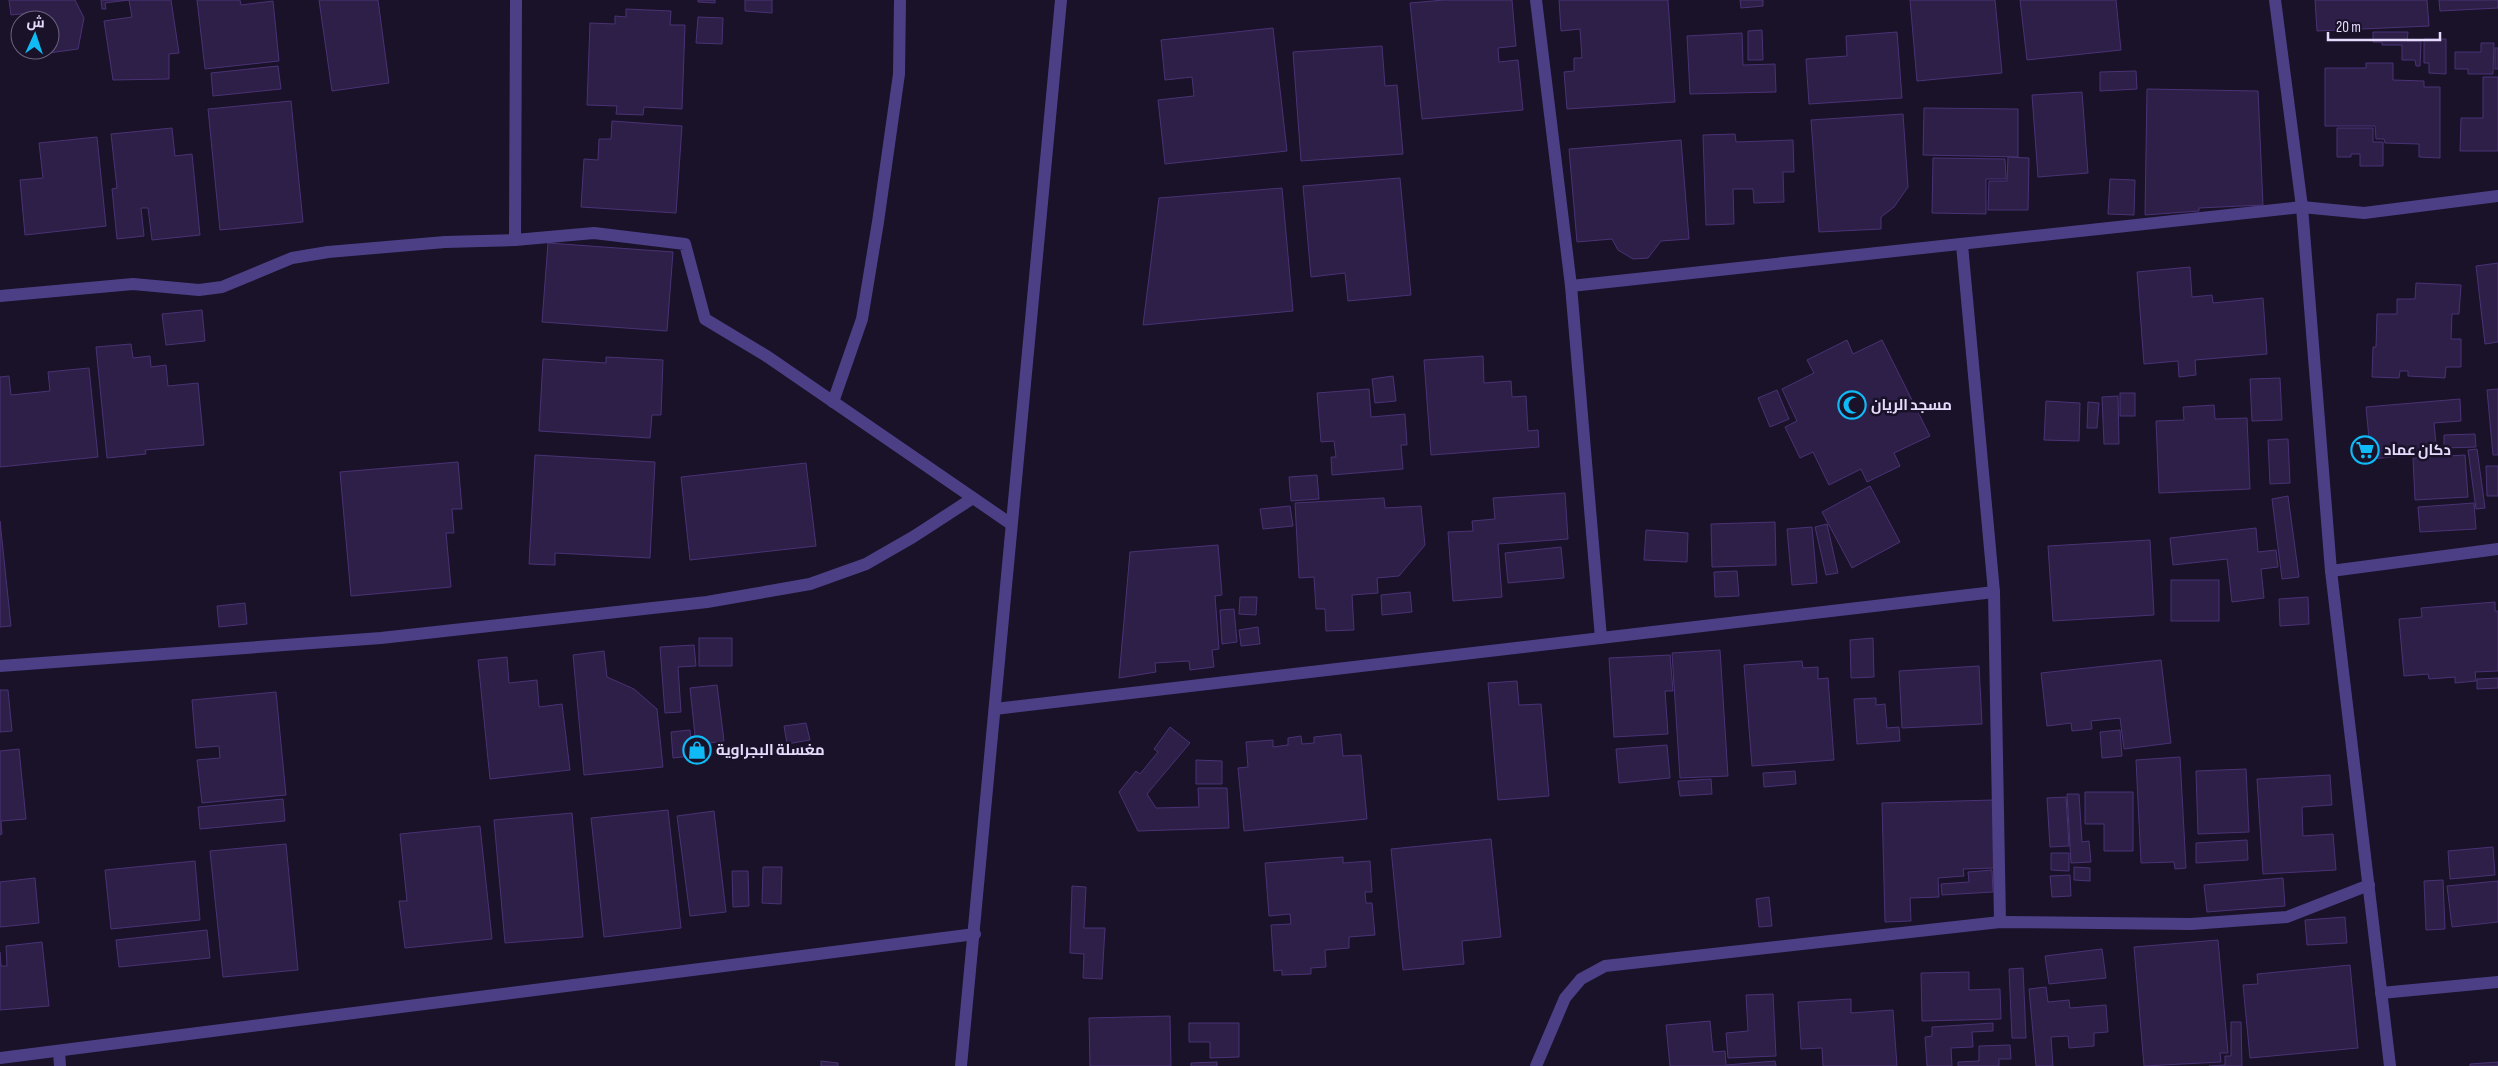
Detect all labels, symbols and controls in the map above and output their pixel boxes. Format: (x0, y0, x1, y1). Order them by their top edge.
north arrow (10, 10, 60, 60)
scale bar (2328, 10, 2440, 42)
text: ش (26, 14, 45, 31)
text: 20 m (2336, 18, 2361, 37)
mosque icon: مسجد الريان (1837, 390, 1867, 420)
place label: مسجد الريان (1871, 396, 1952, 415)
supermarket icon: دكان عماد (2350, 435, 2380, 465)
place label: دكان عماد (2384, 441, 2451, 460)
shop icon: مغسلة البجراوية (682, 735, 712, 765)
place label: مغسلة البجراوية (716, 741, 825, 760)

